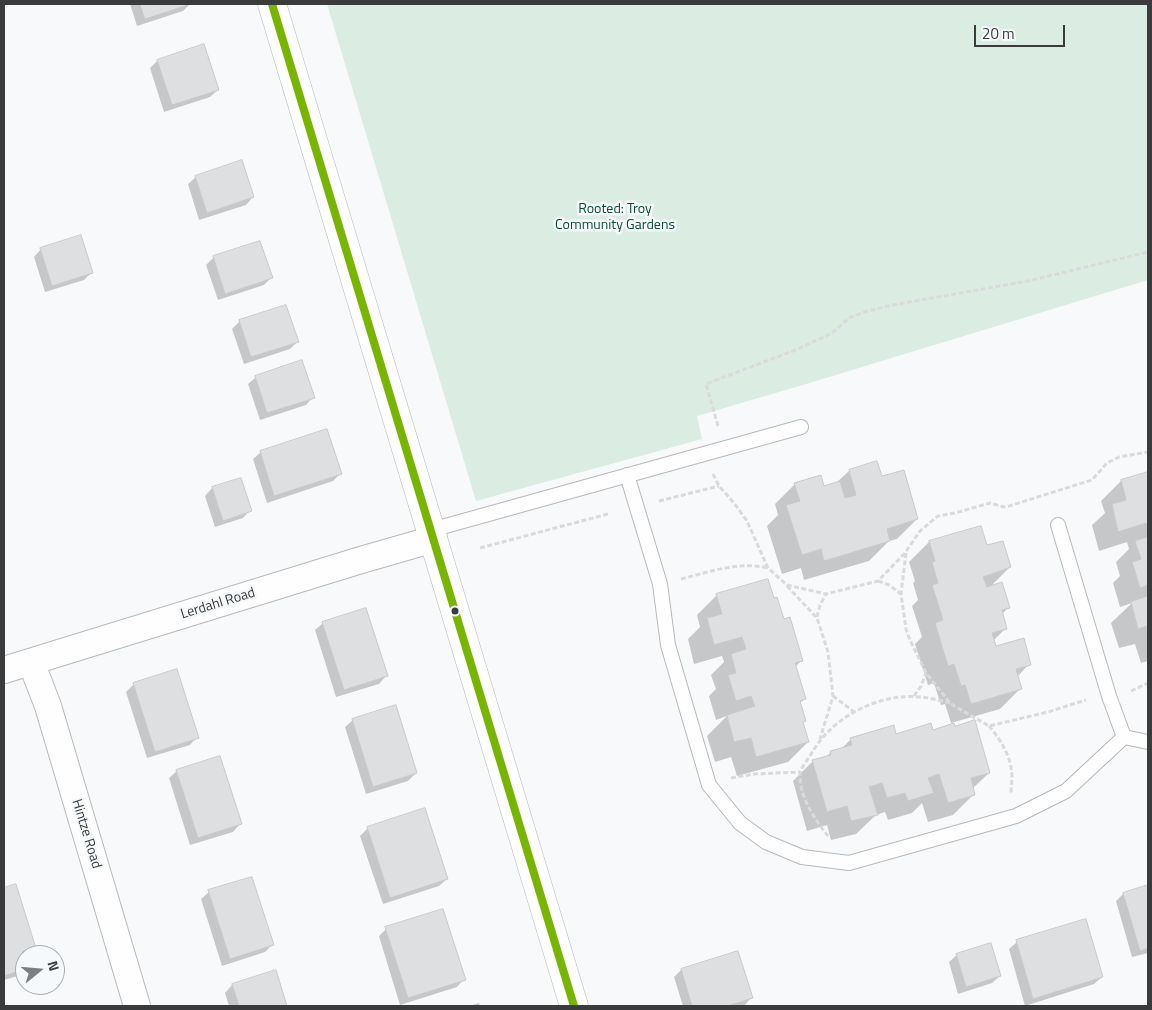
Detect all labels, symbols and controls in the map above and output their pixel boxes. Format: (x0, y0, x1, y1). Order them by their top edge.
scale bar (977, 15, 1068, 47)
text: 20 m (982, 22, 1015, 45)
park label: Rooted: Troy Community Gardens (555, 202, 675, 234)
street label: Lerdahl Road (179, 585, 257, 623)
unlabelled marker (450, 606, 460, 616)
street label: Hintze Road (67, 797, 105, 871)
north arrow (15, 945, 65, 995)
text: N (42, 958, 65, 973)

